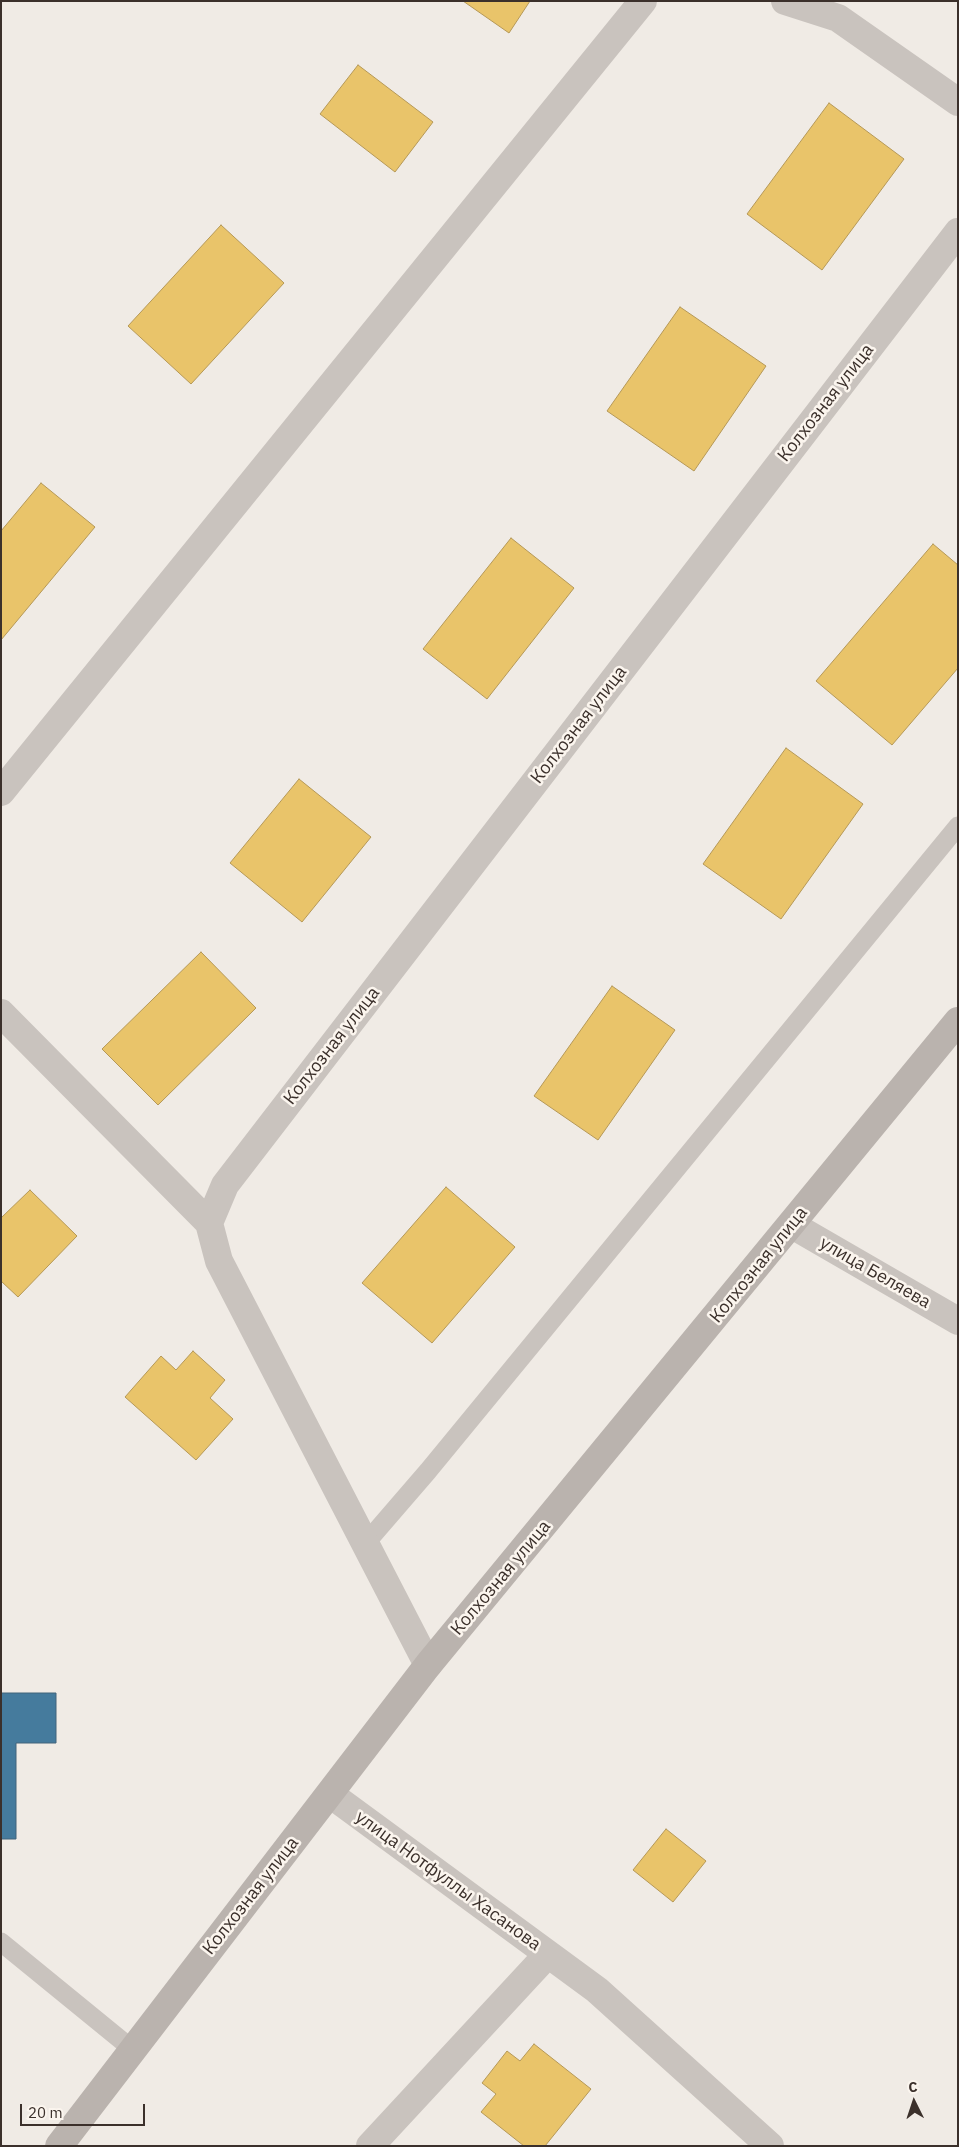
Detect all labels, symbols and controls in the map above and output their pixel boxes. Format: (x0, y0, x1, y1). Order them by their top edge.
street label: Колхозная улица (773, 340, 879, 466)
street label: Колхозная улица (526, 662, 632, 788)
street label: Колхозная улица (279, 983, 385, 1109)
street label: Колхозная улица (705, 1202, 813, 1328)
street label: улица Беляева (816, 1232, 934, 1314)
street label: Колхозная улица (447, 1516, 555, 1640)
street label: улица Нотфуллы Хасанова (351, 1806, 545, 1956)
street label: Колхозная улица (198, 1833, 304, 1959)
north arrow (889, 2077, 939, 2127)
text: С (908, 2078, 918, 2096)
scale bar (22, 2094, 148, 2126)
text: 20 m (28, 2103, 63, 2122)

